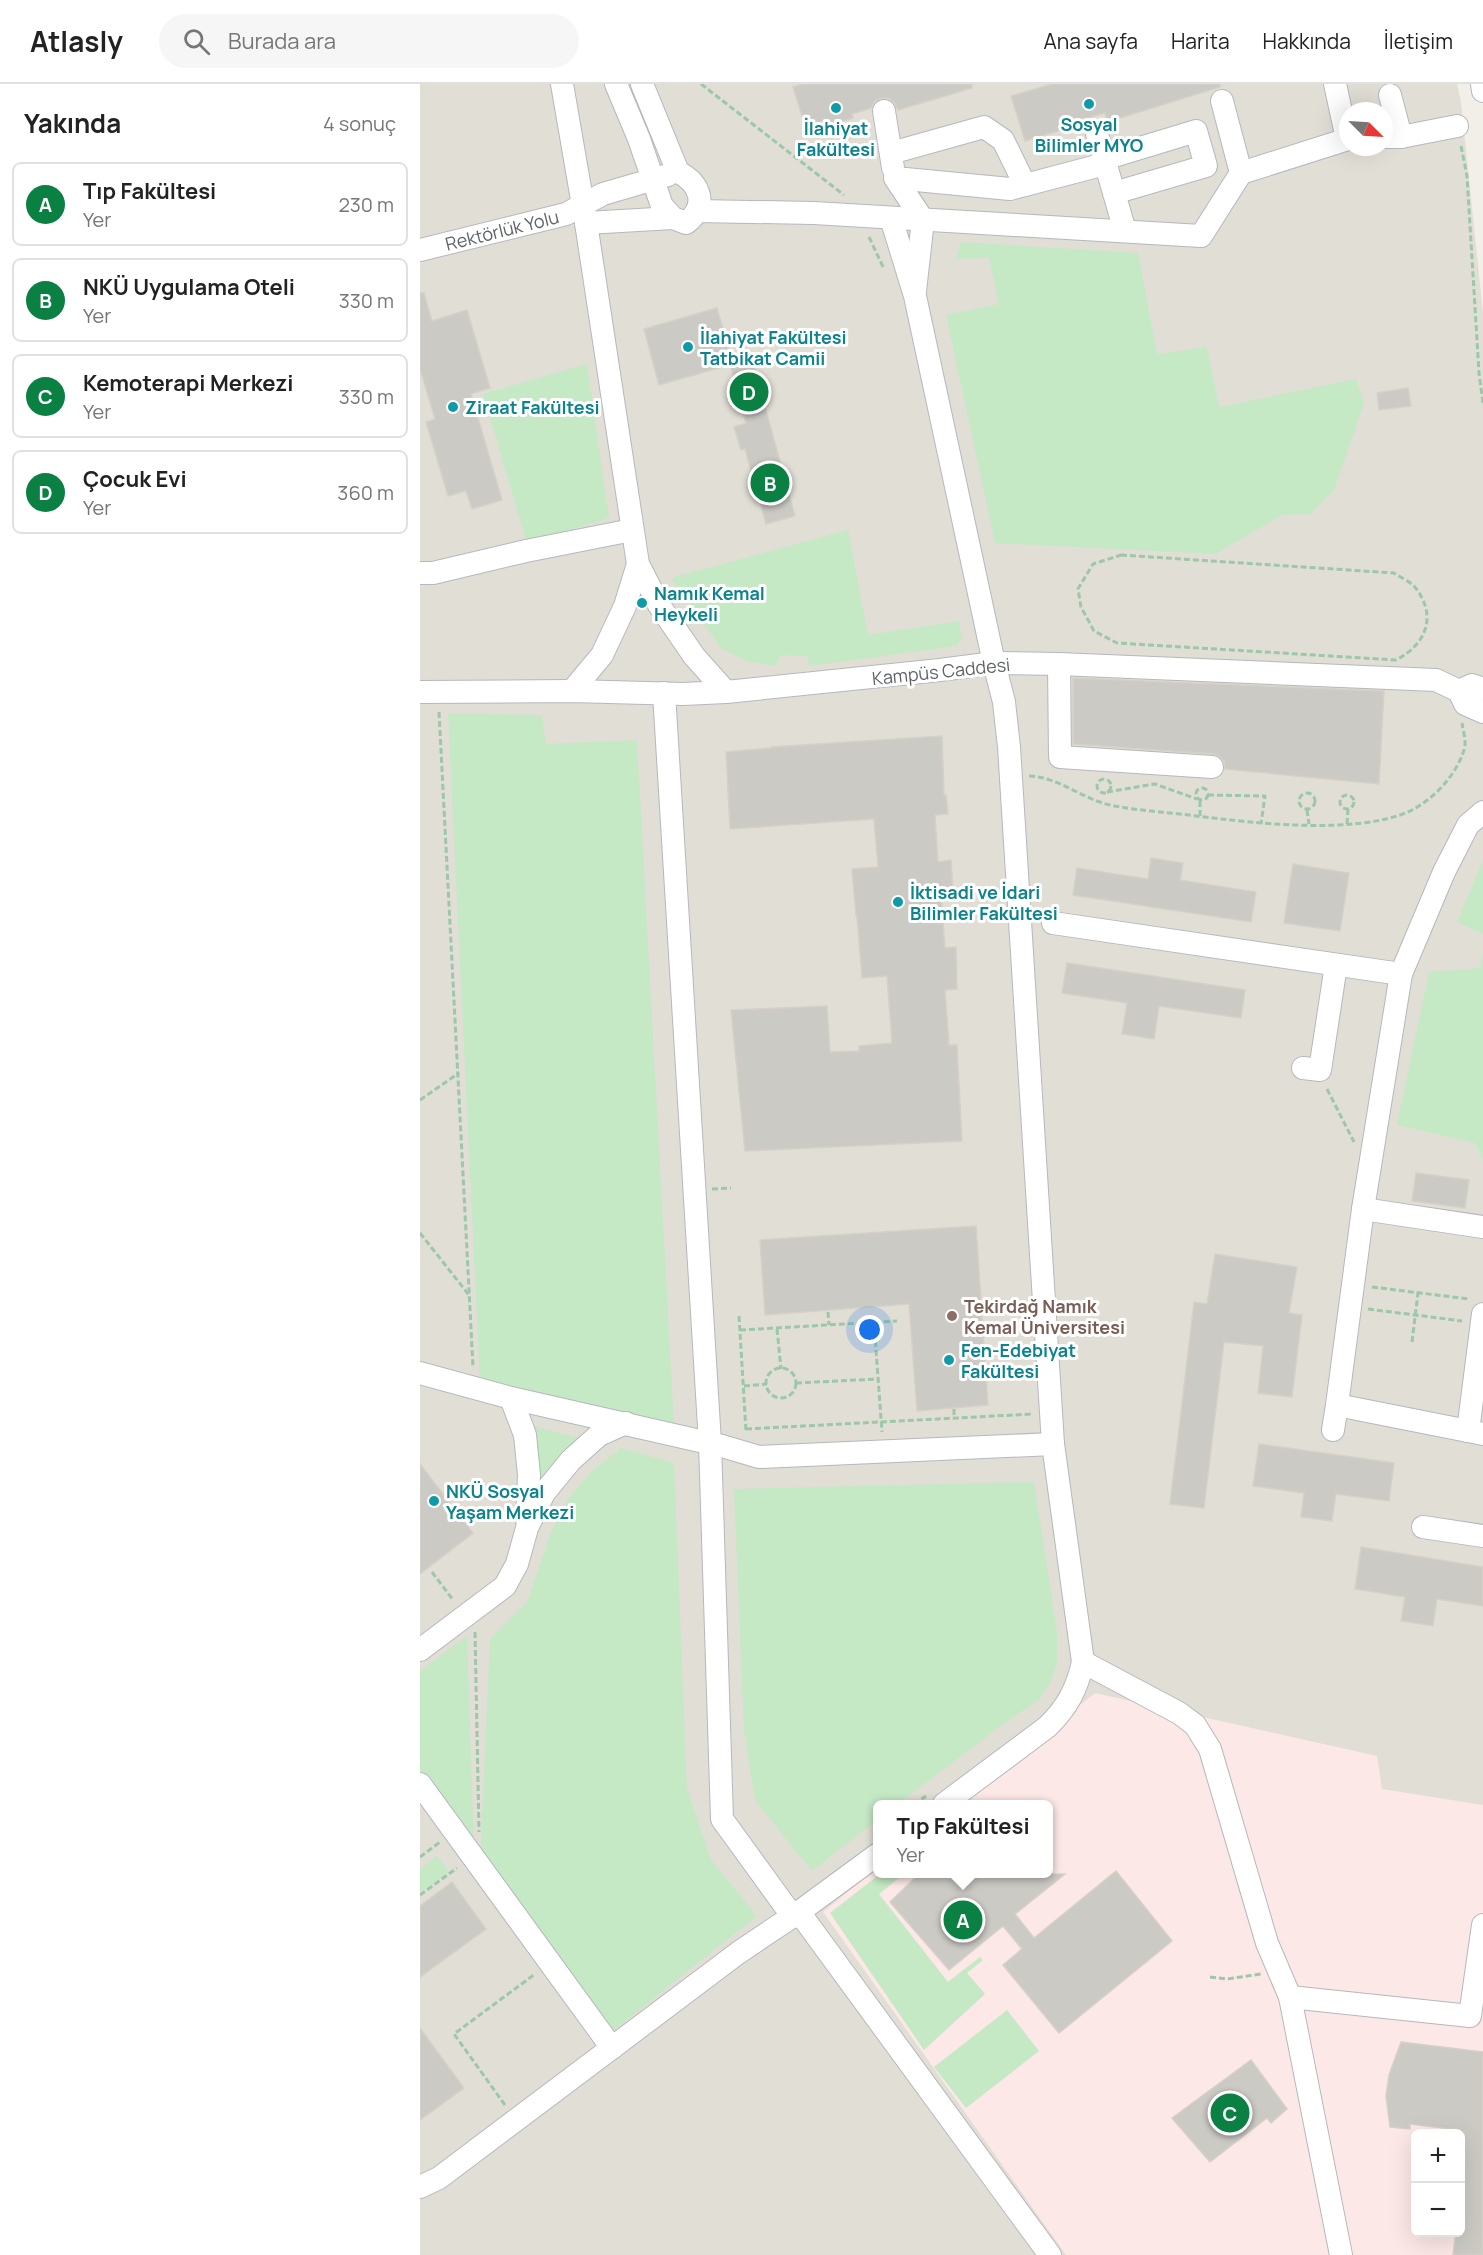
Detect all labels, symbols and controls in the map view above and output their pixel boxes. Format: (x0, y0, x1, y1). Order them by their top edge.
search box (159, 14, 579, 68)
text: Atlasly (30, 22, 123, 60)
icon: search (180, 25, 213, 58)
text: Burada ara (228, 26, 336, 56)
text: Ana sayfa (1044, 27, 1138, 55)
text: Harita (1171, 27, 1230, 55)
text: Hakkında (1263, 27, 1351, 55)
text: İletişim (1384, 27, 1453, 55)
marker: Sosyal Bilimler MYO (1082, 97, 1096, 111)
marker: İlahiyat Fakültesi (829, 101, 843, 115)
north arrow (1339, 102, 1393, 156)
text: Yakında (24, 105, 121, 141)
text: 4 sonuç (323, 110, 396, 137)
place label: Sosyal Bilimler MYO (1035, 112, 1143, 157)
place label: İlahiyat Fakültesi (797, 116, 875, 161)
text: Tıp Fakültesi (83, 176, 216, 206)
text: A (39, 191, 52, 218)
text: 230 m (338, 191, 394, 218)
street label: Rektörlük Yolu (443, 204, 561, 256)
text: Yer (83, 206, 111, 233)
text: NKÜ Uygulama Oteli (83, 272, 295, 302)
text: B (39, 287, 52, 314)
text: 330 m (339, 287, 394, 314)
text: Yer (83, 302, 111, 329)
place label: İlahiyat Fakültesi Tatbikat Camii (700, 325, 847, 370)
marker: İlahiyat Fakültesi Tatbikat Camii (681, 340, 695, 354)
text: Kemoterapi Merkezi (83, 368, 294, 398)
pin: D (730, 370, 768, 414)
text: C (38, 383, 53, 410)
text: 330 m (339, 383, 394, 410)
place label: Ziraat Fakültesi (465, 395, 599, 419)
text: Yer (83, 398, 111, 425)
marker: Ziraat Fakültesi (446, 400, 460, 414)
pin: B (750, 460, 790, 506)
text: Çocuk Evi (83, 464, 187, 494)
text: D (38, 479, 53, 506)
text: 360 m (337, 479, 394, 506)
text: Yer (83, 494, 111, 521)
place label: Namık Kemal Heykeli (654, 581, 765, 626)
marker: Namık Kemal Heykeli (635, 596, 649, 610)
street label: Kampüs Caddesi (871, 652, 1011, 690)
place label: İktisadi ve İdari Bilimler Fakültesi (910, 880, 1058, 925)
marker: İktisadi ve İdari Bilimler Fakültesi (891, 895, 905, 909)
place label: Tekirdağ Namık Kemal Üniversitesi (964, 1294, 1125, 1339)
marker: Tekirdağ Namık Kemal Üniversitesi (945, 1309, 959, 1323)
your location (855, 1315, 884, 1344)
place label: Fen-Edebiyat Fakültesi (961, 1338, 1076, 1383)
marker: Fen-Edebiyat Fakültesi (942, 1353, 956, 1367)
place label: NKÜ Sosyal Yaşam Merkezi (446, 1479, 574, 1524)
marker: NKÜ Sosyal Yaşam Merkezi (427, 1494, 441, 1508)
popup (873, 1800, 1053, 1878)
text: Tıp Fakültesi (896, 1811, 1030, 1841)
text: Yer (896, 1841, 925, 1868)
pin: A (944, 1898, 982, 1942)
pin: C (1210, 2090, 1250, 2136)
map controls (1411, 2129, 1465, 2237)
button: + (1411, 2129, 1465, 2183)
button: − (1411, 2183, 1465, 2237)

